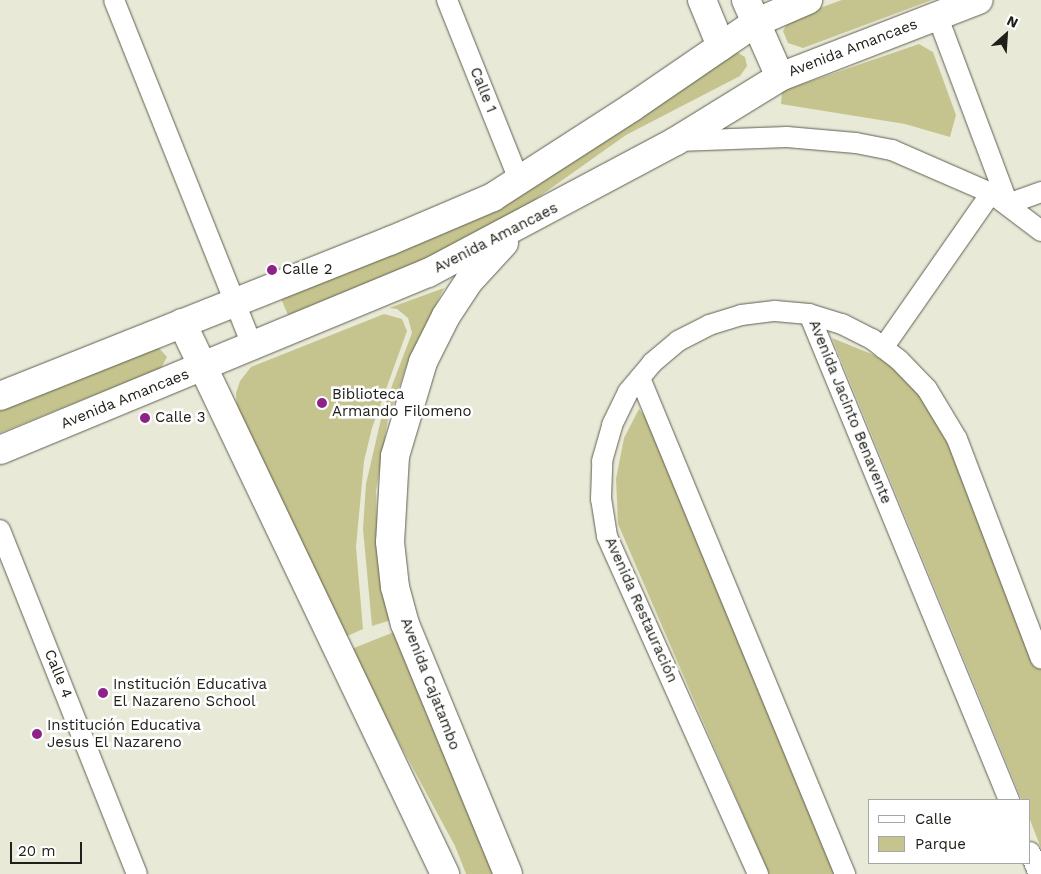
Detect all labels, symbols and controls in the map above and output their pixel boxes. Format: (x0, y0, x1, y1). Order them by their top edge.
north arrow (981, 10, 1031, 60)
text: N (1004, 12, 1021, 31)
street label: Avenida Amancaes (786, 15, 920, 81)
street label: Calle 1 (466, 65, 500, 115)
street label: Avenida Amancaes (431, 199, 561, 277)
place label: Calle 2 (282, 261, 332, 279)
marker: Calle 2 (266, 264, 278, 276)
street label: Avenida Jacinto Benavente (805, 317, 895, 507)
street label: Avenida Amancaes (58, 365, 192, 433)
place label: Biblioteca Armando Filomeno (332, 385, 472, 420)
marker: Biblioteca Armando Filomeno (316, 397, 328, 409)
place label: Calle 3 (155, 409, 205, 427)
marker: Calle 3 (139, 412, 151, 424)
street label: Avenida Restauración (601, 534, 681, 686)
street label: Avenida Cajatambo (396, 615, 464, 753)
street label: Calle 4 (40, 647, 76, 701)
place label: Institución Educativa El Nazareno School (113, 675, 267, 710)
marker: Institución Educativa El Nazareno School (97, 687, 109, 699)
place label: Institución Educativa Jesus El Nazareno (47, 716, 201, 751)
marker: Institución Educativa Jesus El Nazareno (31, 728, 43, 740)
legend (868, 799, 1031, 864)
text: Calle (915, 810, 952, 828)
scale bar (12, 832, 85, 864)
text: Parque (915, 835, 966, 853)
text: 20 m (18, 842, 56, 860)

